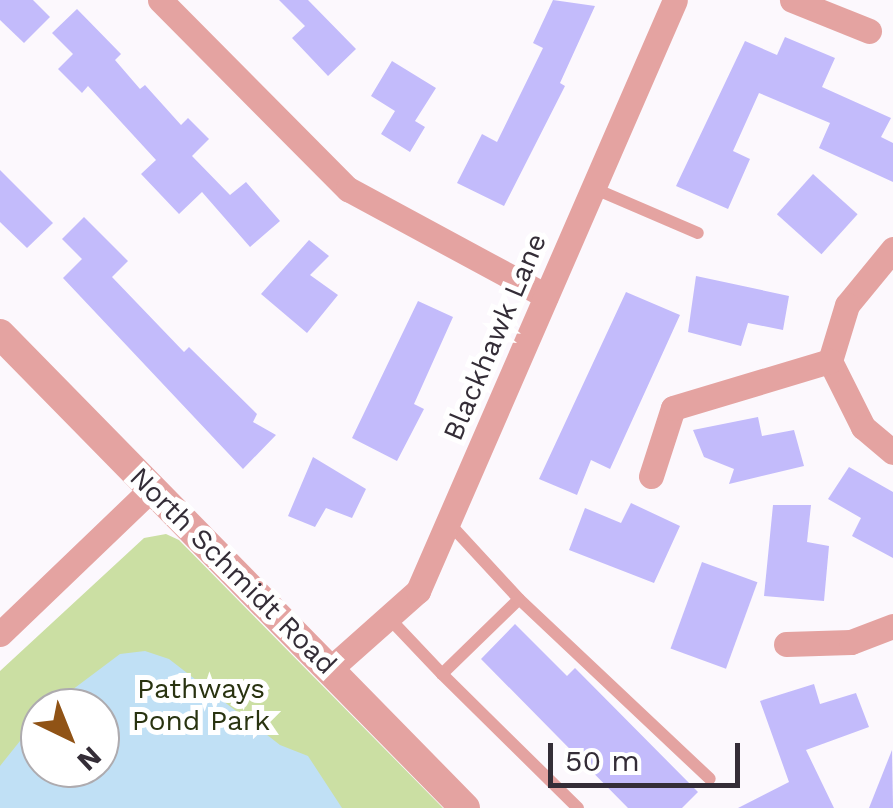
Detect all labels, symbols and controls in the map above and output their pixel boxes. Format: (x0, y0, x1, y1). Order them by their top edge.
street label: Blackhawk Lane (436, 228, 554, 446)
street label: North Schmidt Road (123, 461, 343, 681)
park label: Pathways Pond Park (132, 672, 270, 738)
north arrow (20, 688, 120, 788)
scale bar (553, 723, 746, 785)
text: N (71, 740, 108, 778)
text: 50 m (565, 743, 640, 778)

